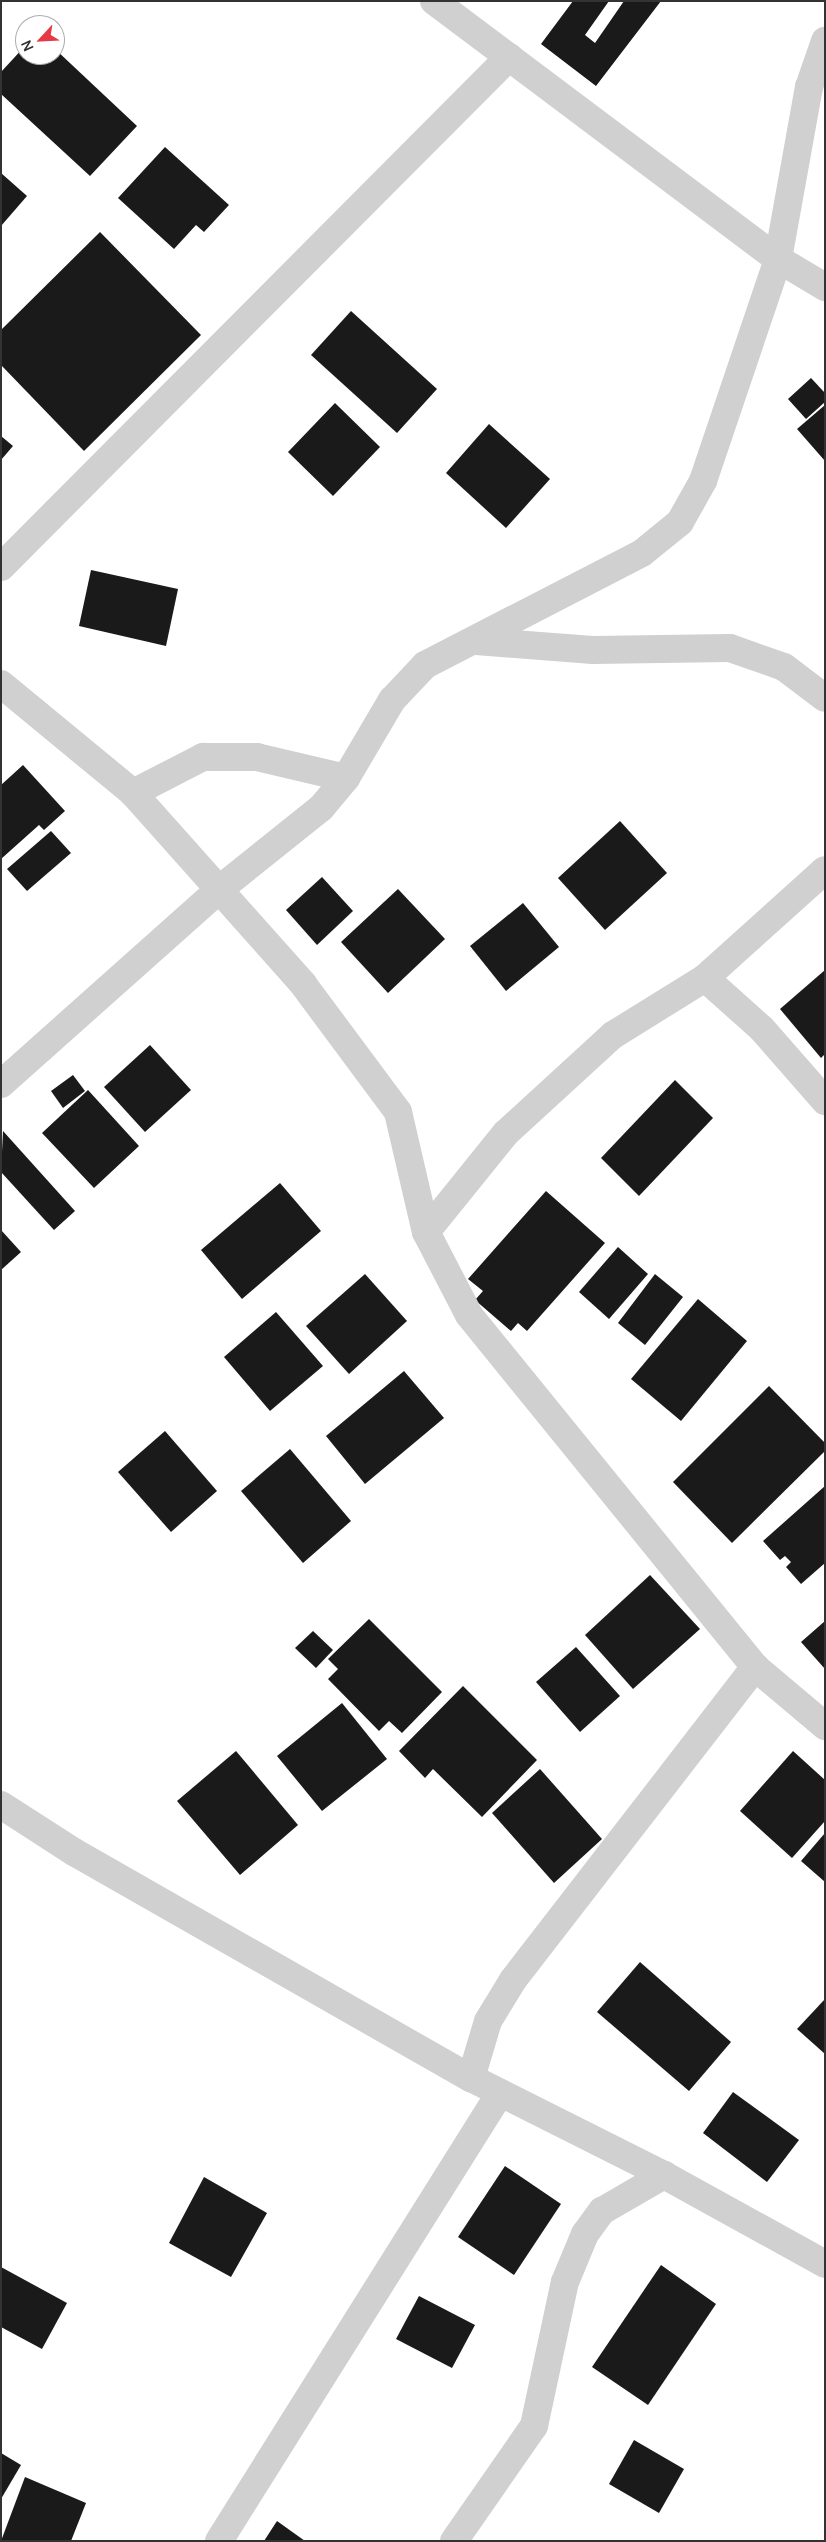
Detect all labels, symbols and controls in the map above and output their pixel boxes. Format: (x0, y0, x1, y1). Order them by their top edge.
north arrow (15, 15, 65, 65)
text: N (16, 38, 38, 55)

